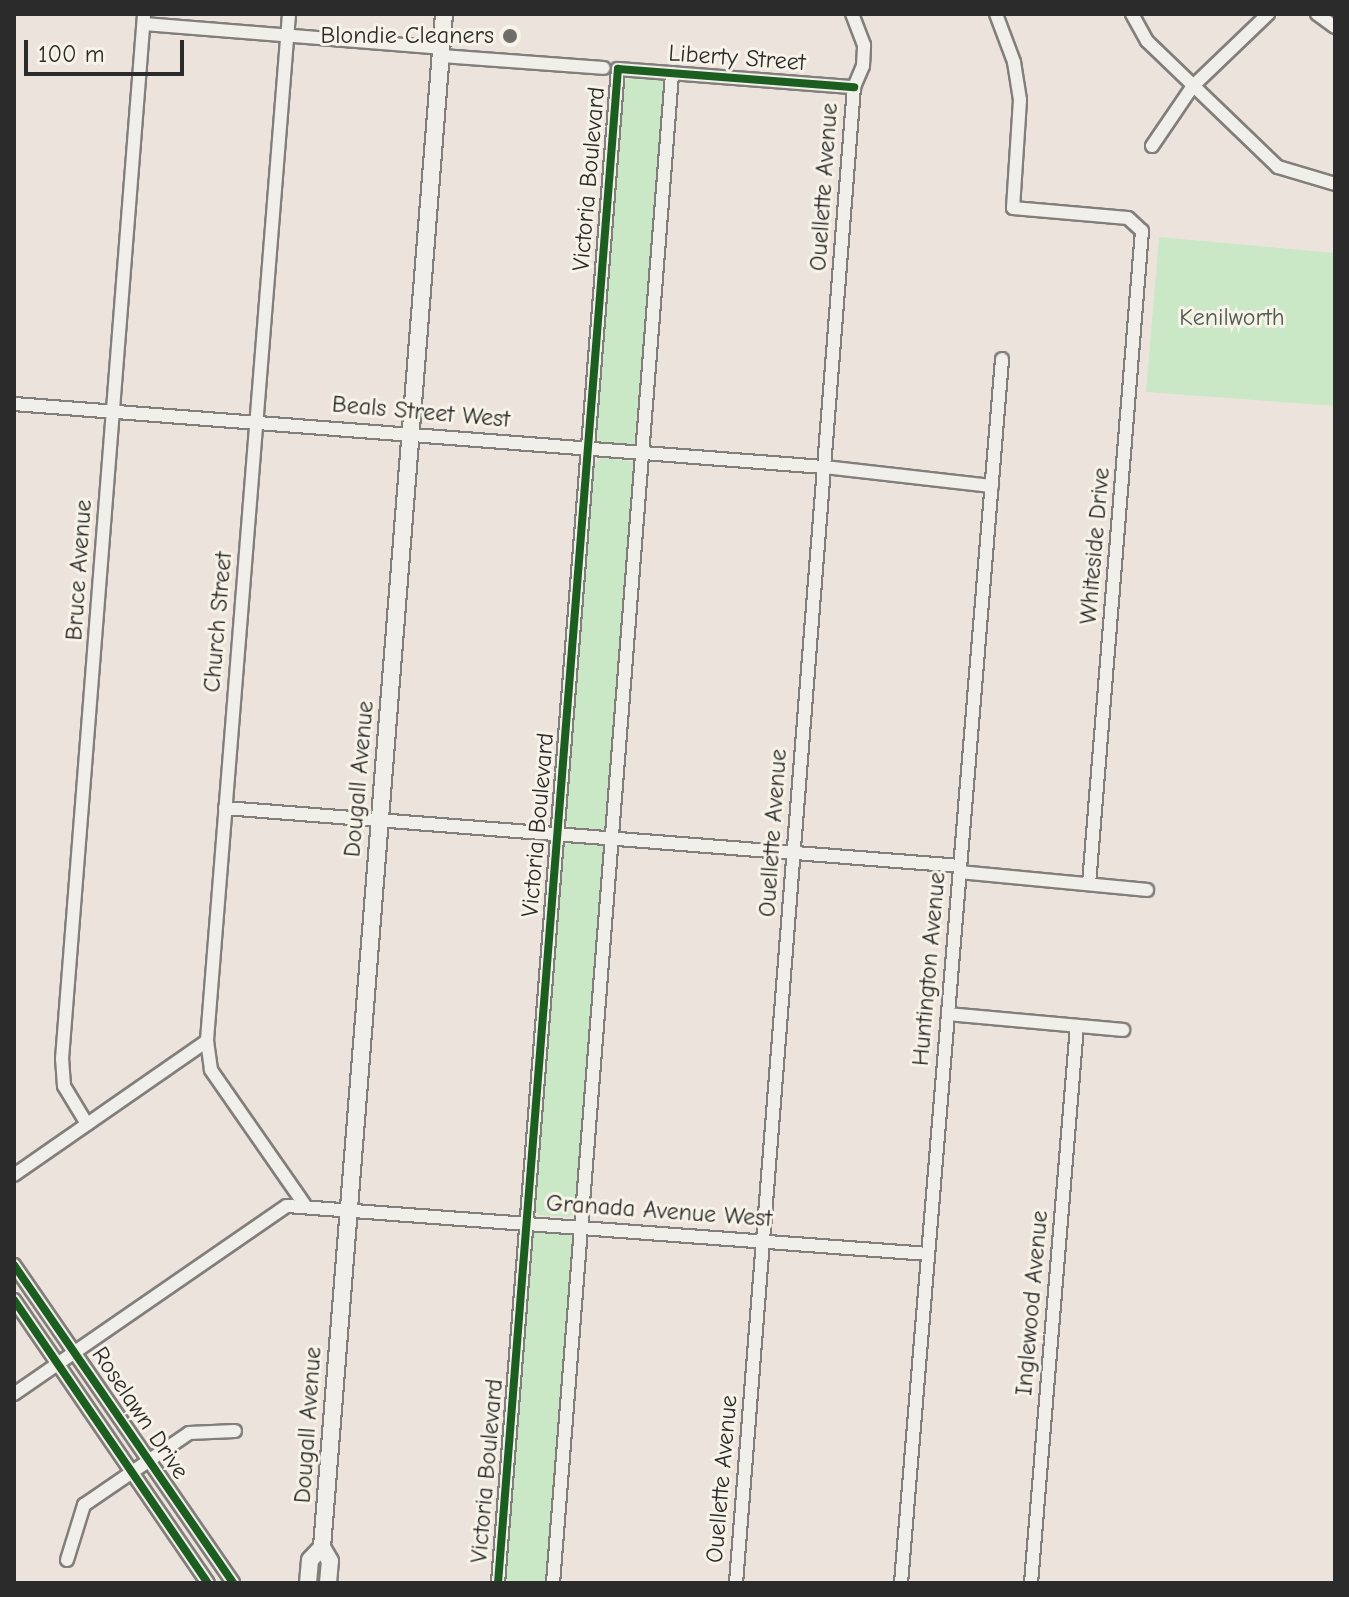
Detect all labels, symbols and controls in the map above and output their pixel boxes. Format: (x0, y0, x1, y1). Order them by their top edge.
place label: Blondie Cleaners (320, 22, 494, 50)
scale bar (28, 24, 188, 74)
marker: Blondie Cleaners (501, 27, 519, 45)
street label: Liberty Street (667, 39, 807, 77)
text: 100 m (38, 40, 105, 68)
street label: Victoria Boulevard (567, 86, 611, 272)
street label: Ouellette Avenue (804, 102, 844, 272)
park label: Kenilworth (1179, 304, 1285, 332)
street label: Beals Street West (331, 390, 511, 434)
street label: Whiteside Drive (1074, 466, 1116, 626)
street label: Bruce Avenue (60, 498, 98, 642)
street label: Church Street (198, 550, 238, 694)
street label: Dougall Avenue (338, 700, 380, 858)
street label: Victoria Boulevard (516, 732, 560, 918)
street label: Ouellette Avenue (753, 748, 793, 918)
street label: Huntington Avenue (906, 871, 952, 1067)
street label: Granada Avenue West (545, 1189, 773, 1233)
street label: Inglewood Avenue (1010, 1209, 1054, 1397)
street label: Roselawn Drive (85, 1341, 195, 1485)
street label: Dougall Avenue (288, 1346, 328, 1504)
street label: Victoria Boulevard (465, 1378, 509, 1564)
street label: Ouellette Avenue (700, 1394, 744, 1564)

